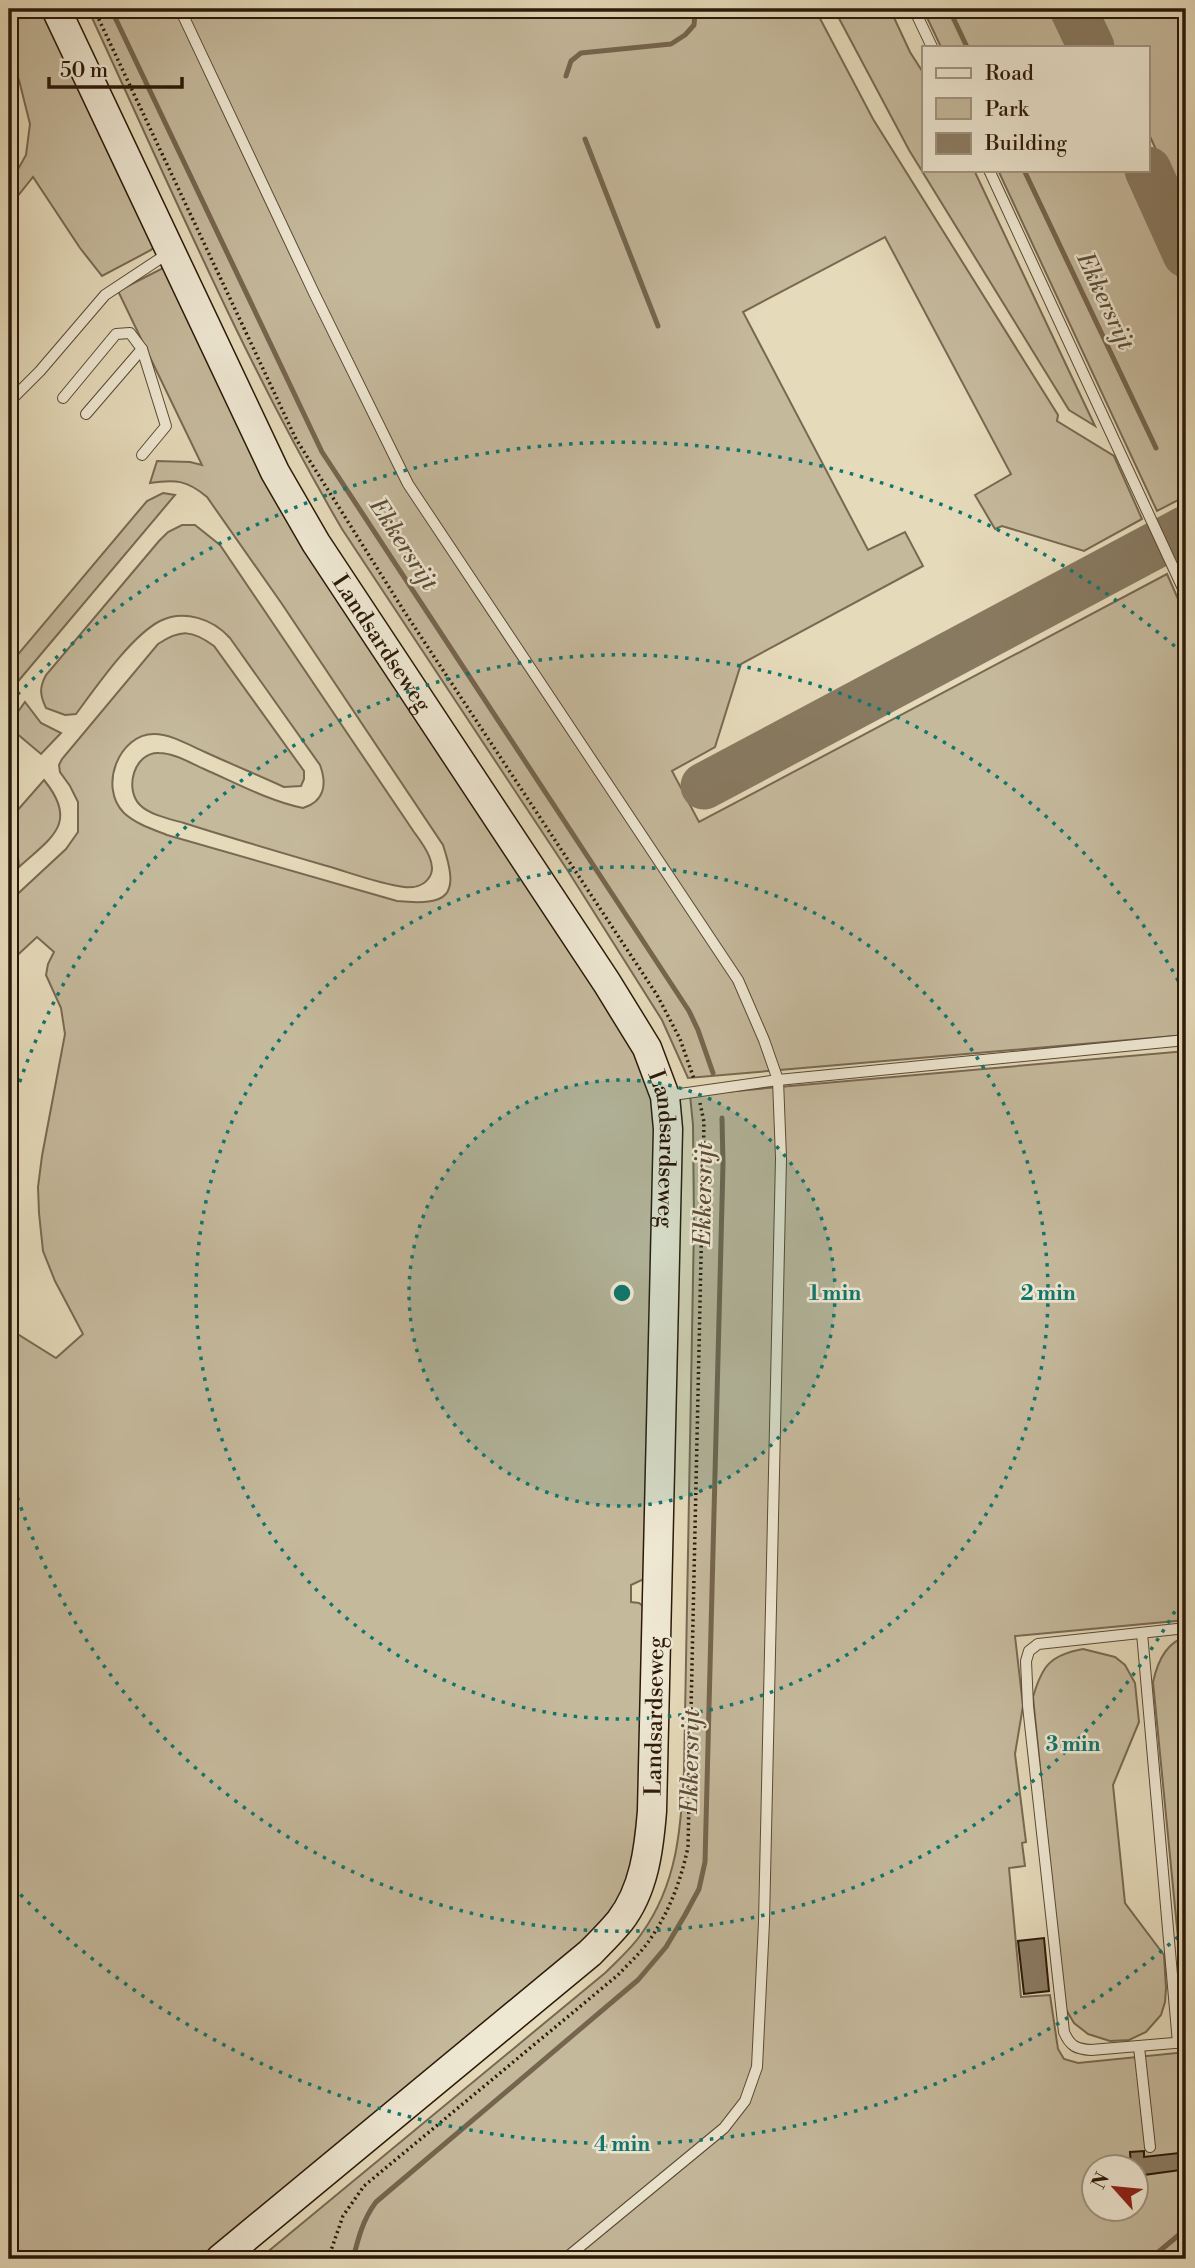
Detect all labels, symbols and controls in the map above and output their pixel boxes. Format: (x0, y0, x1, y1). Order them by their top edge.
scale bar (49, 46, 182, 90)
legend (922, 46, 1150, 172)
text: 50 m (60, 58, 108, 84)
text: Road (985, 61, 1034, 87)
text: Park (985, 97, 1030, 123)
text: Building (984, 131, 1067, 157)
water label: Ekkersrijt (1069, 247, 1141, 356)
water label: Ekkersrijt (362, 492, 445, 597)
street label: Landsardseweg (326, 569, 437, 718)
street label: Landsardseweg (642, 1066, 681, 1229)
water label: Ekkersrijt (688, 1141, 720, 1247)
centre of rings (610, 1281, 634, 1305)
text: 1 min (809, 1281, 861, 1307)
text: 2 min (1020, 1281, 1076, 1307)
street label: Landsardseweg (640, 1636, 670, 1796)
water label: Ekkersrijt (675, 1708, 707, 1814)
text: 3 min (1046, 1732, 1100, 1758)
text: 4 min (594, 2132, 650, 2158)
north arrow (1080, 2152, 1150, 2222)
text: N (1087, 2169, 1115, 2193)

